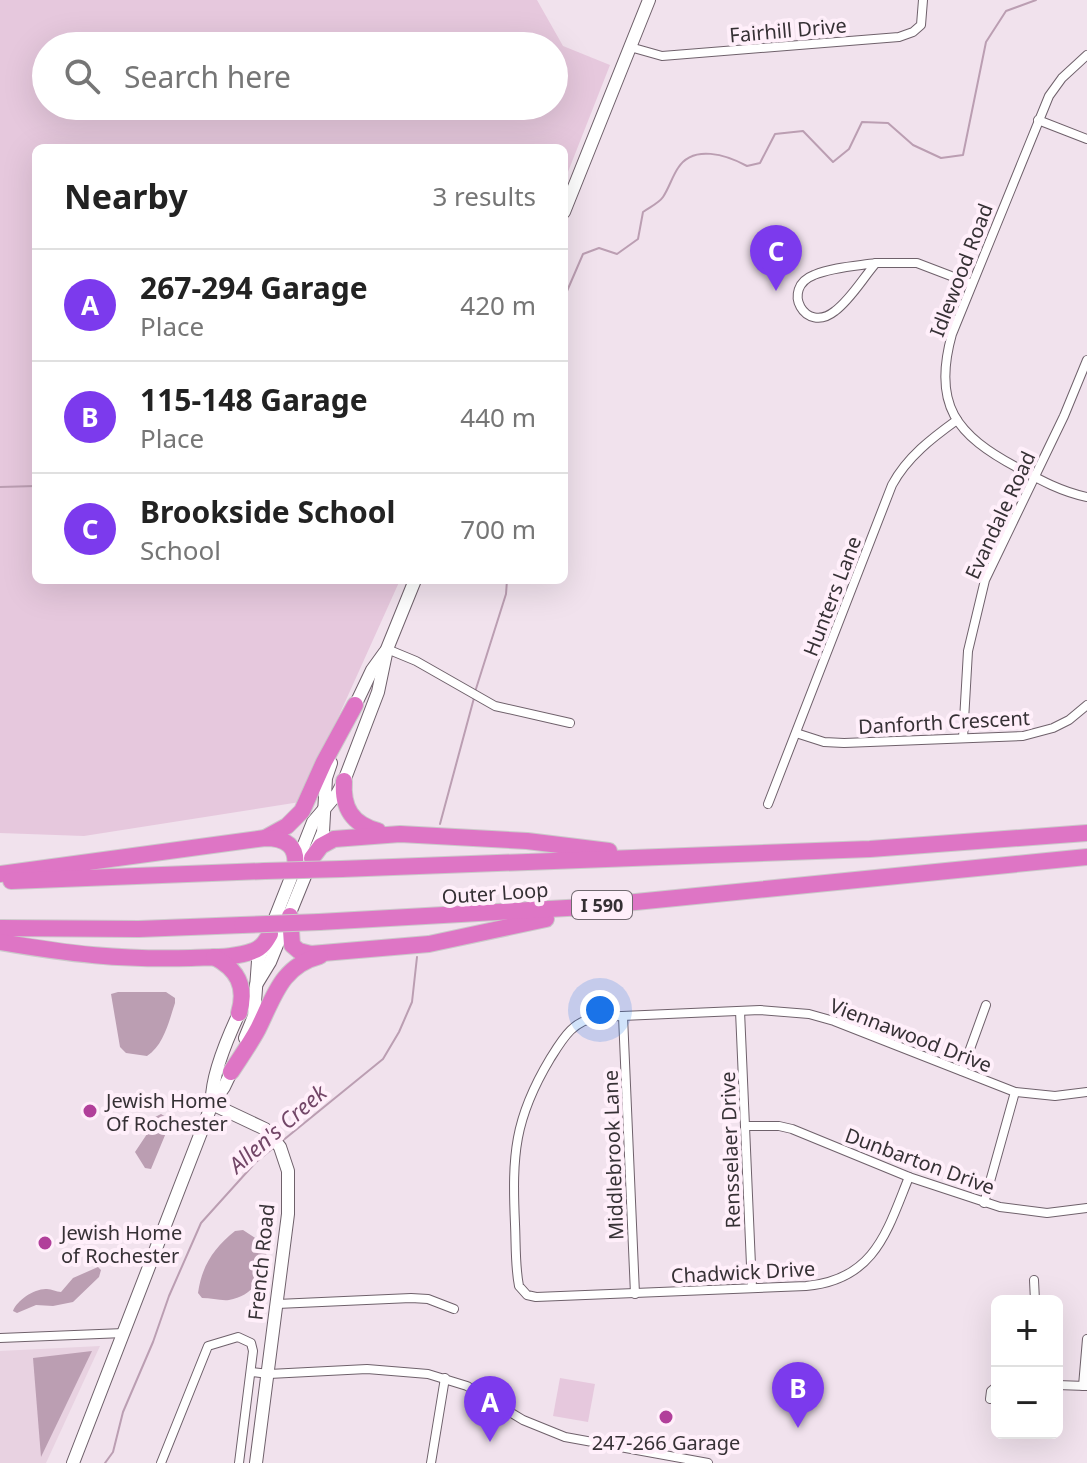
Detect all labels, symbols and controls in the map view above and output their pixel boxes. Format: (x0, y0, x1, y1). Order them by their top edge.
street label: Fairhill Drive (728, 11, 848, 49)
search box (32, 32, 568, 120)
icon: search (60, 54, 104, 98)
text: Search here (124, 56, 291, 97)
text: Nearby (64, 173, 188, 219)
text: 3 results (432, 178, 536, 214)
street label: Idlewood Road (923, 200, 999, 340)
pin: C (750, 225, 802, 291)
text: 267-294 Garage (140, 267, 368, 308)
text: A (81, 287, 99, 323)
text: 420 m (460, 287, 536, 323)
text: Place (140, 308, 204, 344)
text: 115-148 Garage (140, 379, 368, 420)
text: B (81, 399, 99, 435)
text: 440 m (460, 399, 536, 435)
text: Place (140, 420, 204, 456)
street label: Evandale Road (959, 447, 1041, 583)
text: Brookside School (140, 491, 396, 532)
text: C (82, 511, 98, 547)
text: 700 m (460, 511, 536, 547)
text: School (140, 532, 221, 568)
street label: Hunters Lane (797, 532, 867, 660)
street label: Danforth Crescent (857, 704, 1031, 740)
street label: Outer Loop (441, 876, 549, 910)
road number: I 590 (572, 891, 632, 919)
your location (580, 990, 620, 1030)
street label: Viennawood Drive (826, 992, 996, 1078)
street label: Middlebrook Lane (597, 1070, 629, 1240)
street label: Rensselaer Drive (714, 1071, 746, 1229)
water label: Allen's Creek (220, 1076, 333, 1180)
place label: Jewish Home Of Rochester (104, 1087, 228, 1137)
marker: Jewish Home Of Rochester (81, 1102, 99, 1120)
street label: Dunbarton Drive (841, 1121, 999, 1201)
street label: French Road (241, 1202, 281, 1322)
place label: Jewish Home of Rochester (59, 1219, 182, 1269)
marker: Jewish Home of Rochester (36, 1234, 54, 1252)
street label: Chadwick Drive (670, 1255, 816, 1289)
map controls (991, 1295, 1063, 1439)
button: + (991, 1295, 1063, 1367)
pin: B (772, 1362, 824, 1428)
button: − (991, 1367, 1063, 1439)
pin: A (464, 1376, 516, 1442)
marker: 247-266 Garage (657, 1408, 675, 1426)
place label: 247-266 Garage (592, 1429, 740, 1456)

